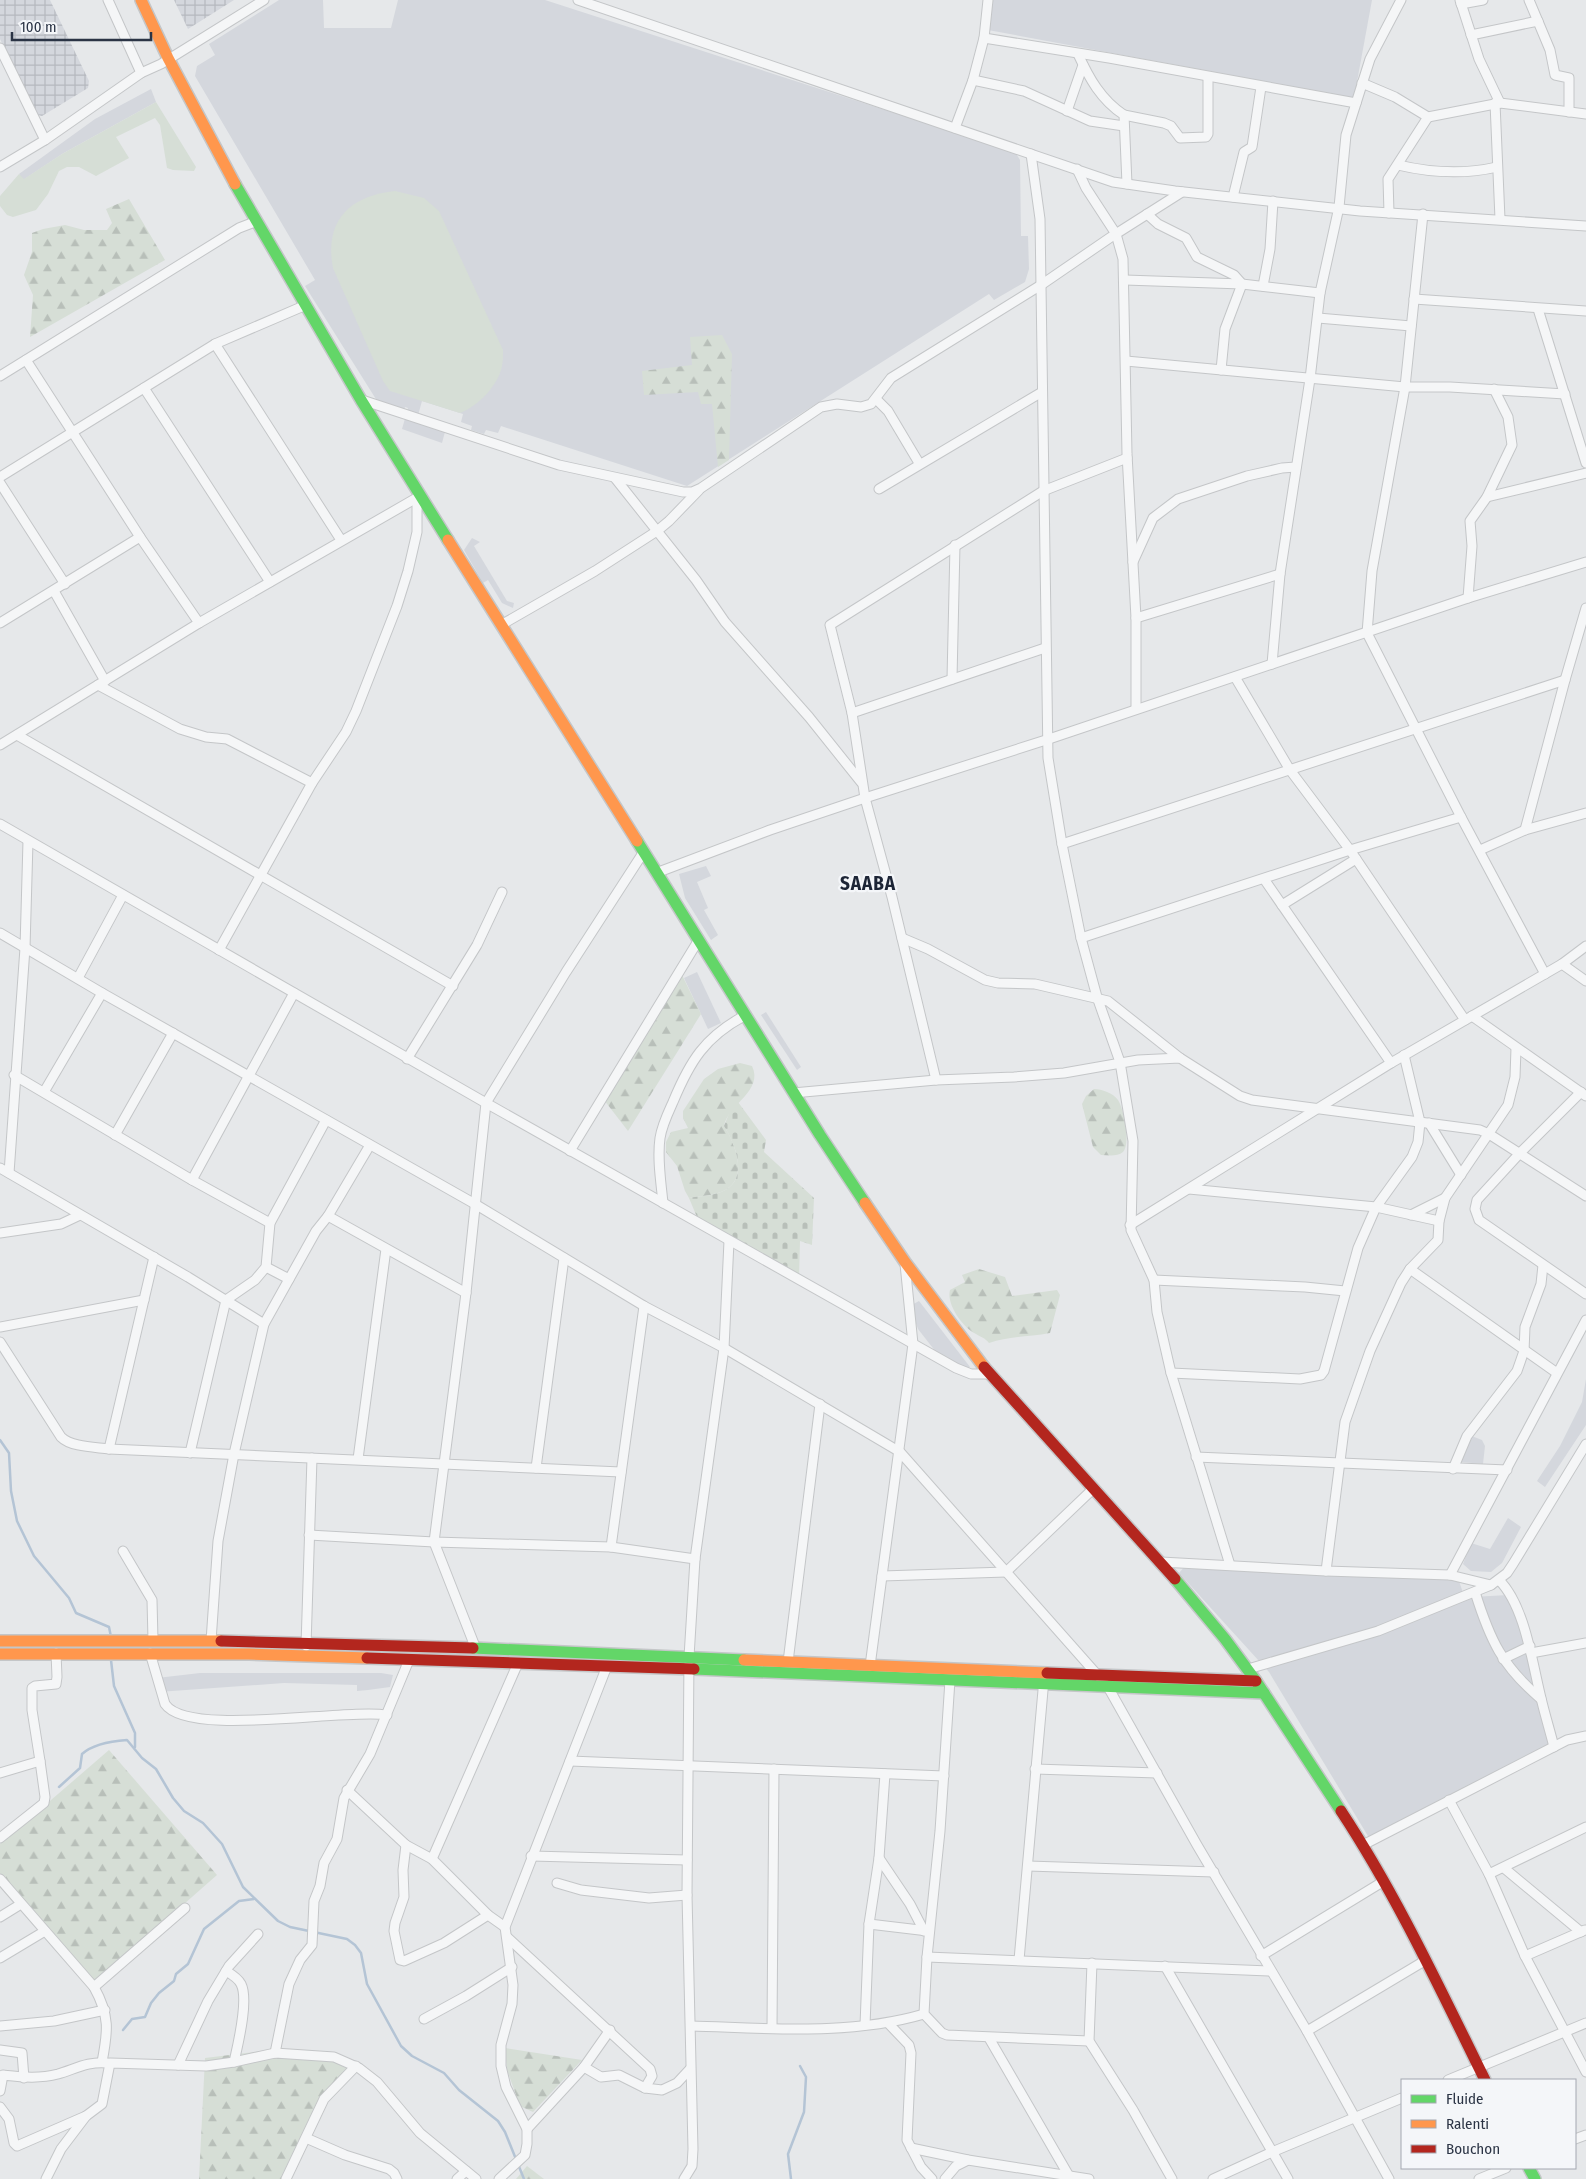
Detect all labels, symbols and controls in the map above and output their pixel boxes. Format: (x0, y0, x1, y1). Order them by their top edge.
scale bar (12, 10, 151, 42)
text: 100 m (20, 18, 57, 36)
district label: SAABA (840, 872, 896, 895)
legend (1401, 2079, 1576, 2169)
text: Fluide (1446, 2090, 1483, 2108)
text: Ralenti (1446, 2115, 1489, 2133)
text: Bouchon (1446, 2140, 1500, 2158)

